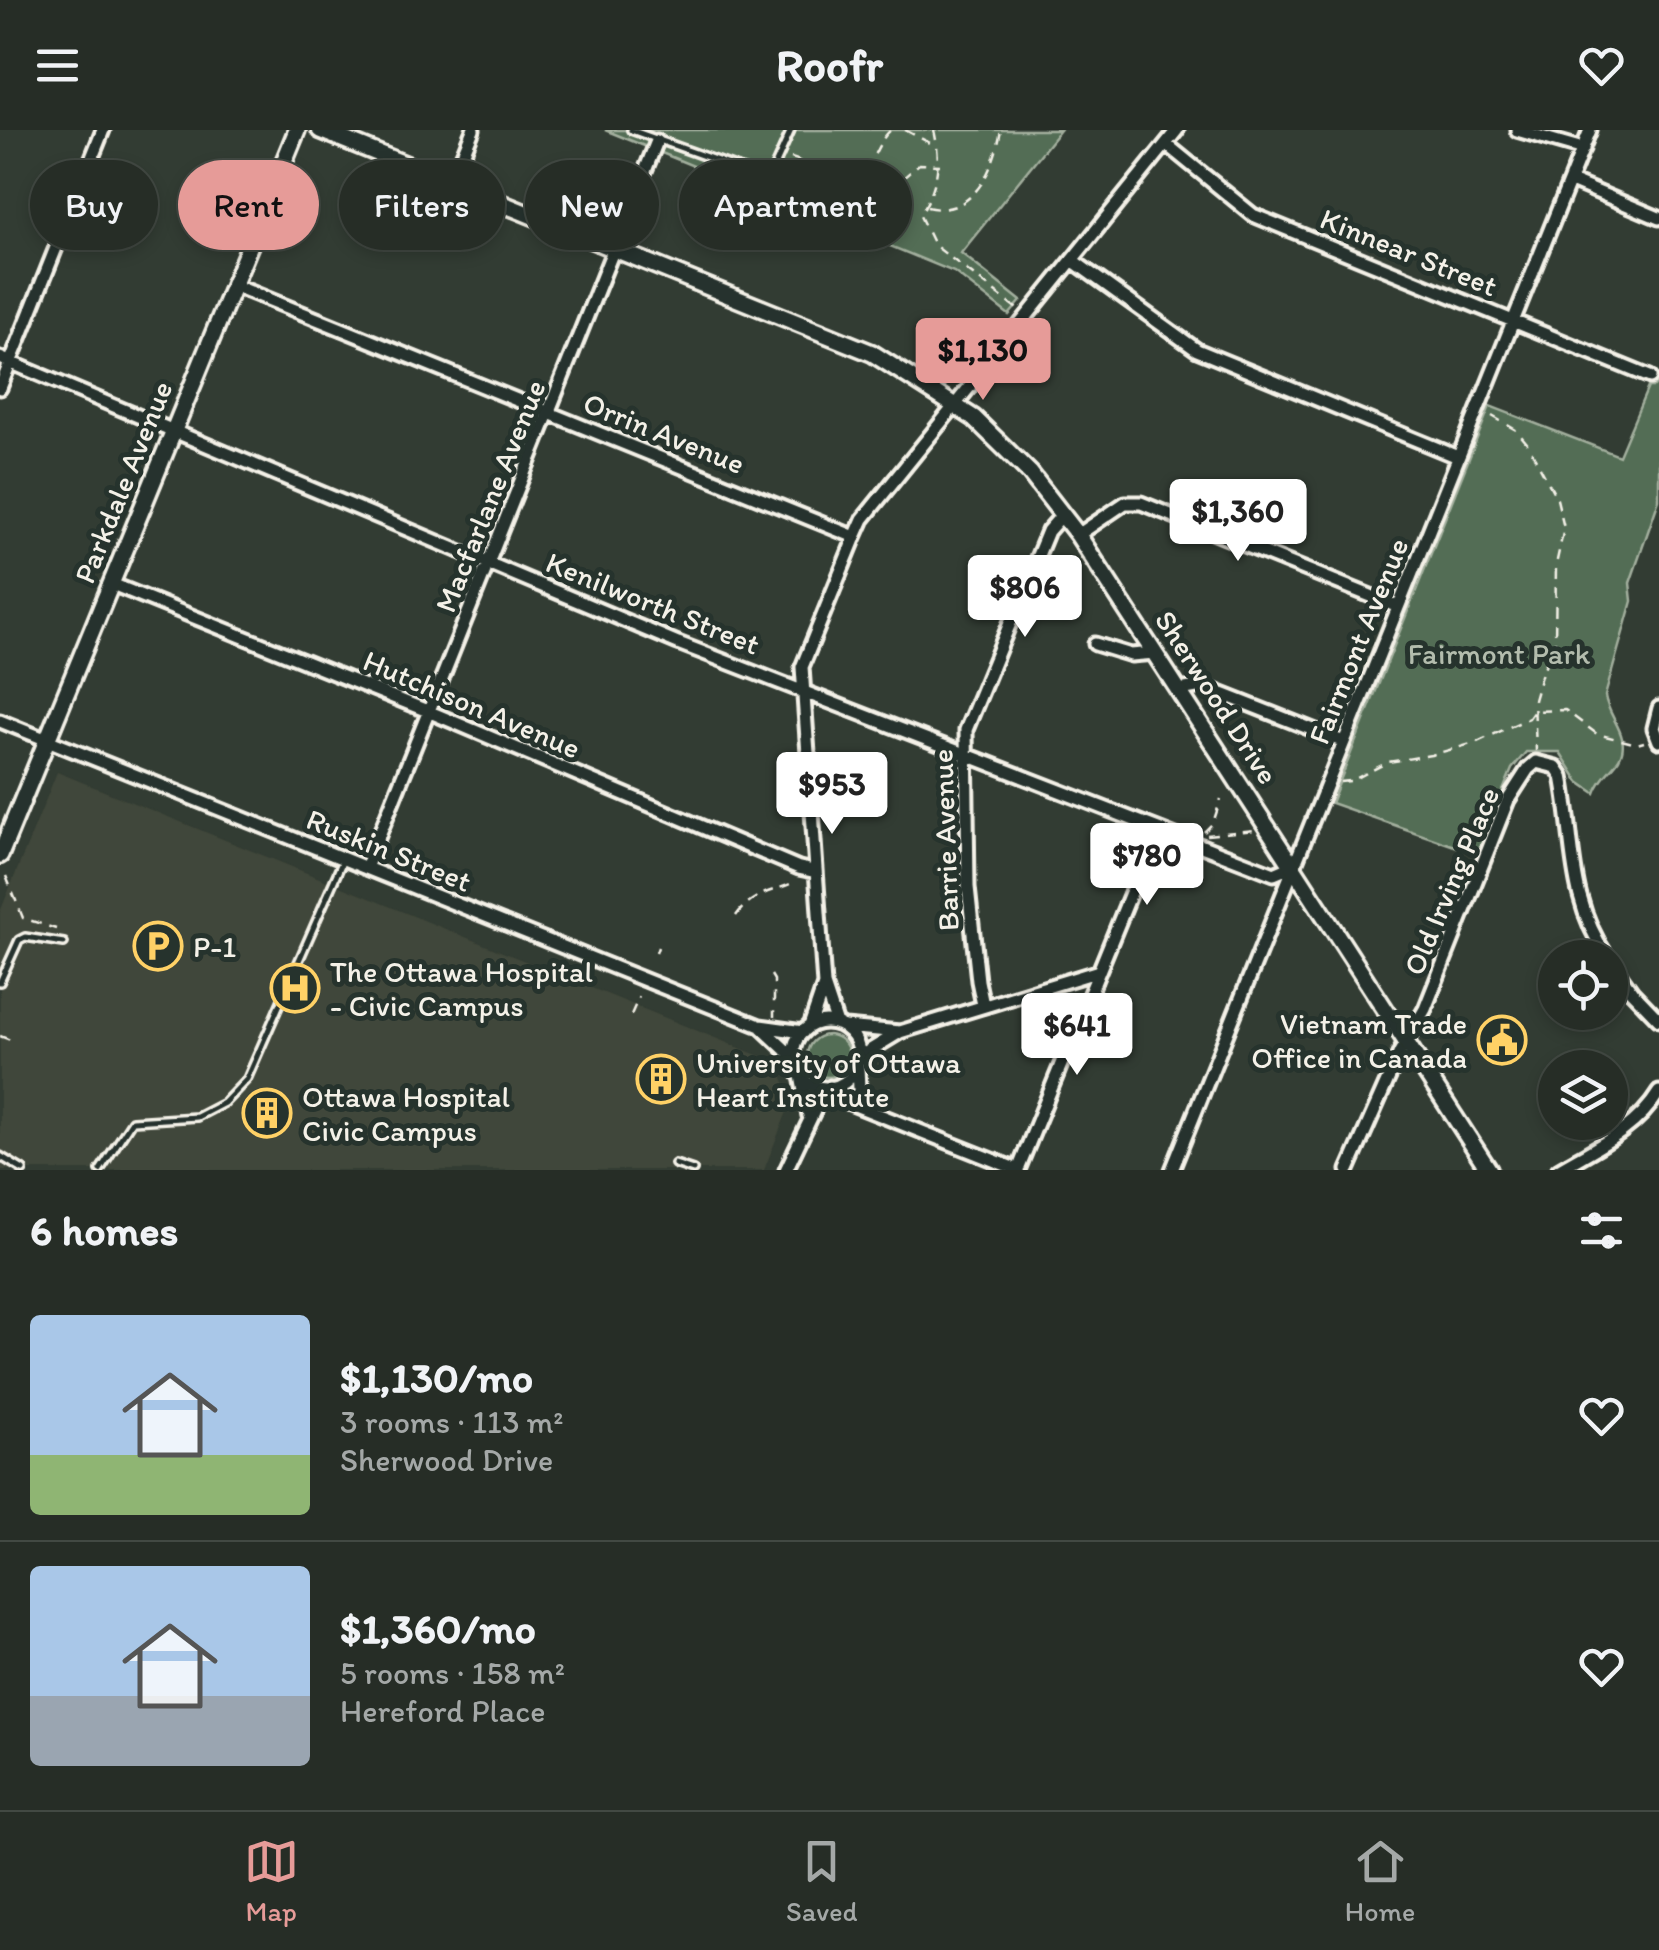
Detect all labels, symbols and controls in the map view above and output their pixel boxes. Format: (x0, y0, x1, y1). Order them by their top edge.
icon: menu (30, 38, 85, 93)
text: Roofr (776, 38, 883, 92)
icon: heart (1574, 38, 1629, 93)
chip: Buy (30, 160, 158, 250)
chip: Rent (178, 160, 319, 250)
chip: Filters (339, 160, 505, 250)
chip: New (525, 160, 659, 250)
chip: Apartment (679, 160, 912, 250)
street label: Kinnear Street (1315, 200, 1503, 304)
pin: $1,130 (902, 318, 1064, 403)
text: $1,130 (938, 331, 1028, 369)
street label: Macfarlane Avenue (426, 374, 554, 618)
street label: Parkdale Avenue (66, 375, 180, 589)
street label: Orrin Avenue (578, 384, 750, 482)
pin: $1,360 (1157, 479, 1319, 564)
text: $1,360 (1192, 492, 1284, 530)
street label: Fairmont Avenue (1300, 532, 1416, 750)
street label: Kenilworth Street (541, 543, 765, 663)
pin: $806 (966, 555, 1084, 640)
text: $806 (990, 568, 1060, 606)
street label: Sherwood Drive (1147, 603, 1287, 791)
park label: Fairmont Park (1408, 635, 1591, 672)
street label: Hutchison Avenue (358, 642, 586, 766)
street label: Barrie Avenue (923, 748, 967, 932)
pin: $953 (773, 752, 891, 837)
text: $953 (798, 765, 866, 803)
street label: Old Irving Place (1395, 781, 1507, 981)
street label: Ruskin Street (301, 800, 477, 900)
pin: $780 (1088, 823, 1206, 908)
text: $780 (1112, 836, 1182, 874)
parking icon: P-1 (132, 920, 184, 972)
place label: P-1 (193, 928, 236, 965)
map controls (1538, 940, 1628, 1140)
button: locate (1538, 940, 1628, 1030)
place label: The Ottawa Hospital - Civic Campus (330, 953, 594, 1024)
hospital icon: The Ottawa Hospital - Civic Campus (269, 962, 321, 1014)
pin: $641 (1018, 993, 1136, 1078)
place label: Vietnam Trade Office in Canada (1251, 1005, 1467, 1076)
text: $641 (1043, 1006, 1111, 1044)
public building icon: Vietnam Trade Office in Canada (1476, 1014, 1528, 1066)
place label: University of Ottawa Heart Institute (696, 1044, 961, 1115)
button: layers (1538, 1050, 1628, 1140)
building icon: University of Ottawa Heart Institute (635, 1053, 687, 1105)
place label: Ottawa Hospital Civic Campus (302, 1078, 511, 1149)
building icon: Ottawa Hospital Civic Campus (241, 1087, 293, 1139)
icon: filters (1574, 1203, 1629, 1258)
text: 6 homes (30, 1205, 178, 1256)
text: $1,130/mo (340, 1352, 533, 1403)
icon: home (110, 1355, 230, 1475)
icon: heart (1574, 1388, 1629, 1443)
text: 3 rooms · 113 m² (340, 1403, 563, 1441)
text: Sherwood Drive (340, 1441, 553, 1479)
text: $1,360/mo (340, 1603, 536, 1654)
icon: home (110, 1606, 230, 1726)
icon: heart (1574, 1639, 1629, 1694)
text: 5 rooms · 158 m² (340, 1654, 565, 1692)
text: Hereford Place (340, 1692, 545, 1730)
tab: Map (244, 1834, 299, 1928)
tab: Saved (786, 1834, 857, 1928)
tab: Home (1345, 1834, 1415, 1928)

